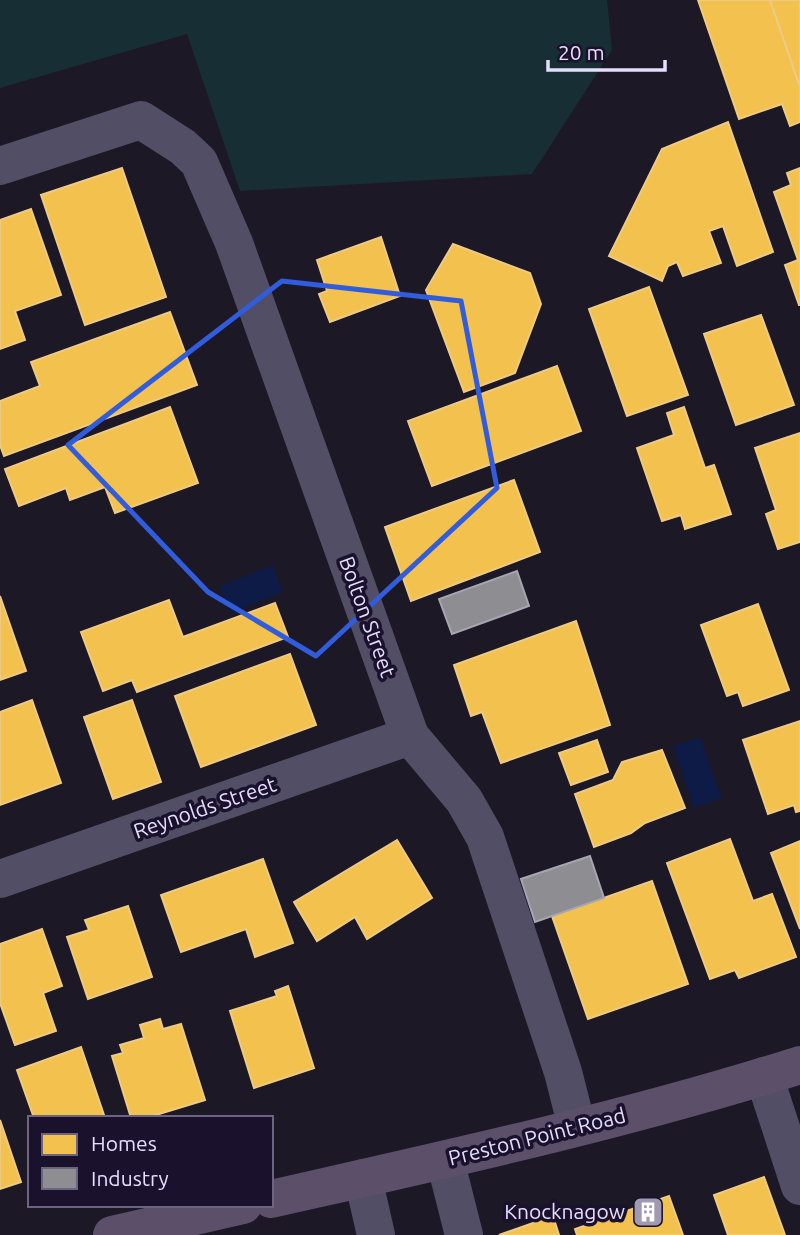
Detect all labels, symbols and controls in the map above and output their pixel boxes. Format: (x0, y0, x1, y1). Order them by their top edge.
scale bar (548, 28, 665, 72)
text: 20 m (558, 40, 605, 64)
street label: Bolton Street (335, 553, 401, 680)
street label: Reynolds Street (130, 771, 279, 843)
street label: Preston Point Road (446, 1102, 628, 1170)
legend (28, 1116, 273, 1207)
text: Homes (91, 1131, 157, 1155)
text: Industry (91, 1166, 169, 1190)
building icon: Knocknagow (631, 1195, 665, 1229)
place label: Knocknagow (504, 1199, 625, 1223)

